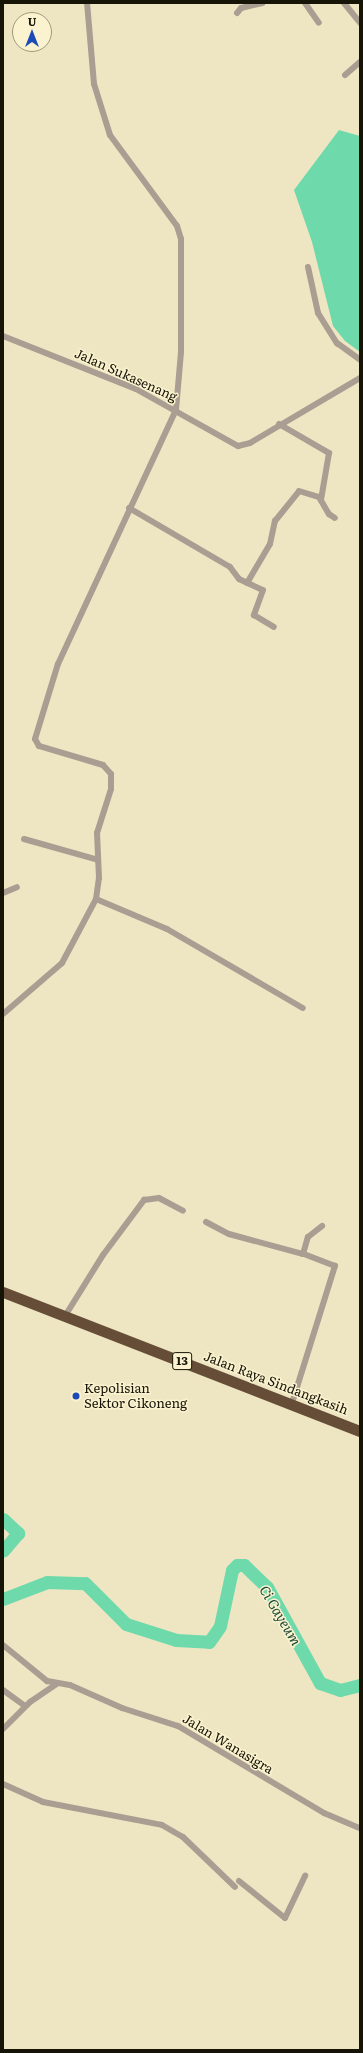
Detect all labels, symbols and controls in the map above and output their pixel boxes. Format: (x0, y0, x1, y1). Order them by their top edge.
north arrow (12, 12, 52, 52)
text: U (28, 13, 36, 29)
street label: Jalan Sukasenang (72, 345, 180, 405)
street label: Jalan Raya Sindangkasih (202, 1348, 350, 1418)
road number: 13 (172, 1351, 192, 1371)
place label: Kepolisian Sektor Cikoneng (84, 1381, 187, 1412)
marker: Kepolisian Sektor Cikoneng (71, 1391, 81, 1401)
water label: Ci Gayeum (257, 1582, 305, 1648)
street label: Jalan Wanasigra (180, 1711, 276, 1777)

